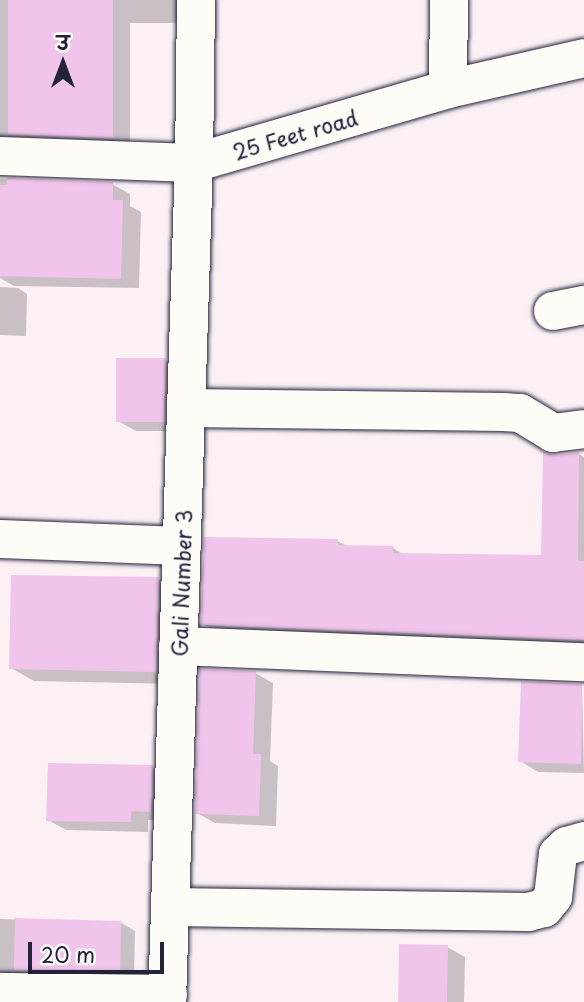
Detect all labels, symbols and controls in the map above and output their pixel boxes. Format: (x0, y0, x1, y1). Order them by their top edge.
north arrow (28, 28, 98, 98)
text: उ (57, 28, 69, 56)
street label: 25 Feet road (229, 104, 361, 164)
street label: Gali Number 3 (166, 508, 196, 658)
scale bar (32, 928, 168, 972)
text: 20 m (41, 938, 95, 970)

